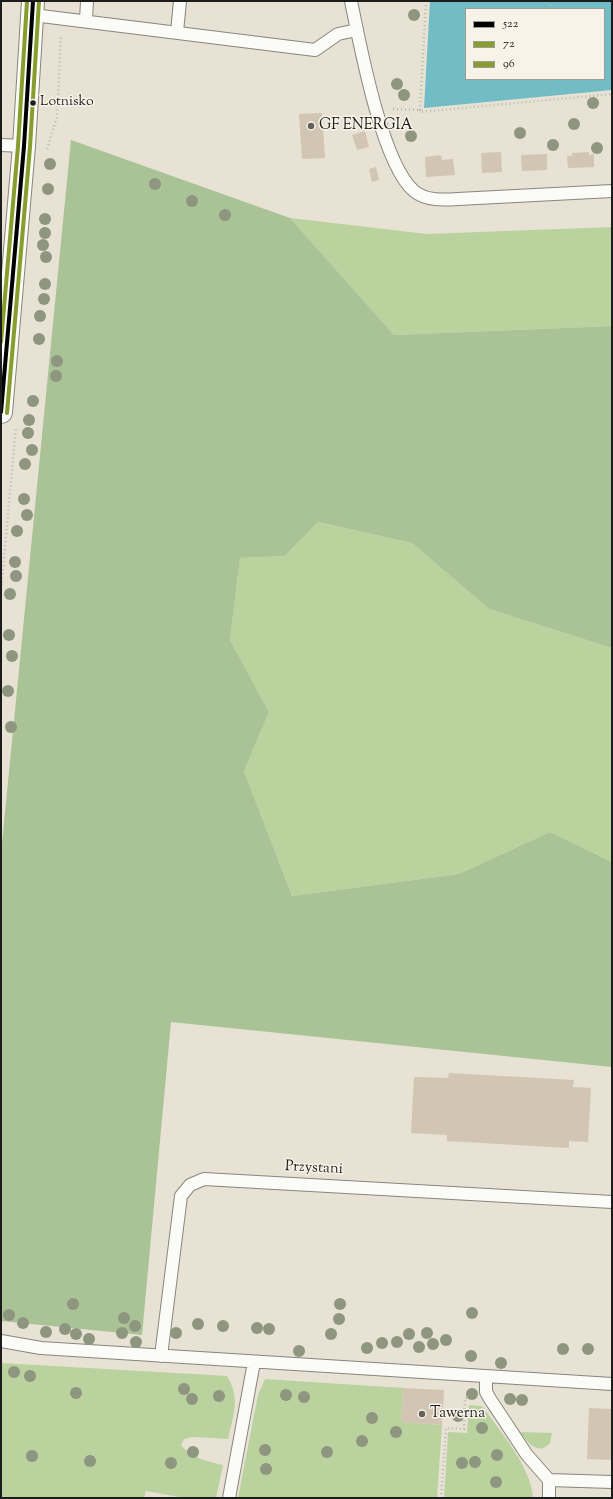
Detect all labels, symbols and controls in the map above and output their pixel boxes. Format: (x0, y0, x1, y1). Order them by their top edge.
legend (465, 8, 605, 80)
text: 522 (503, 15, 518, 33)
text: 72 (503, 35, 515, 53)
text: 96 (503, 55, 515, 73)
place label: Lotnisko (40, 95, 94, 111)
marker: Lotnisko (28, 98, 38, 108)
place label: GF ENERGIA (319, 117, 413, 135)
marker: GF ENERGIA (306, 121, 316, 131)
street label: Przystani (285, 1158, 343, 1180)
place label: Tawerna (430, 1405, 485, 1423)
marker: Tawerna (417, 1409, 427, 1419)

